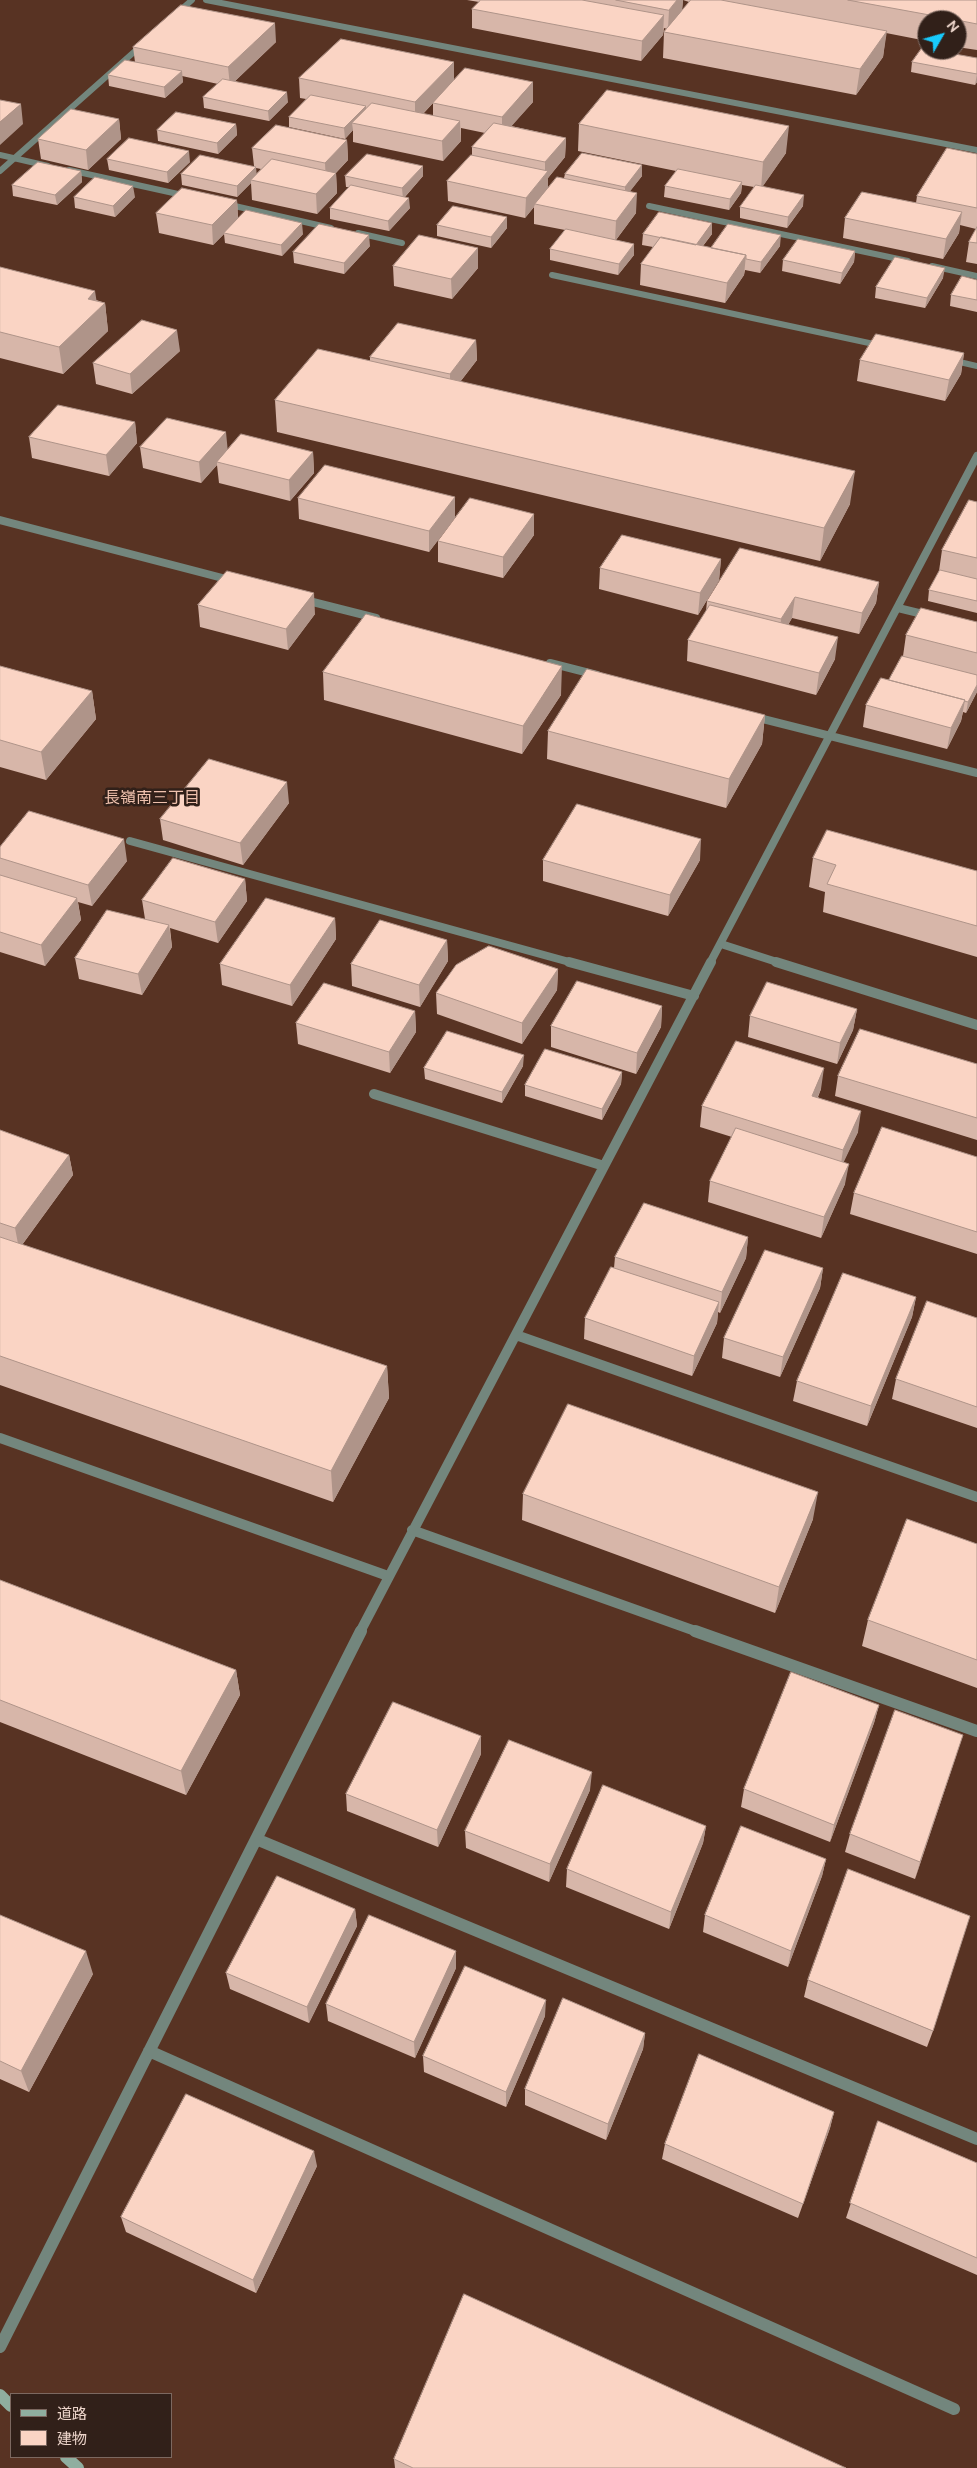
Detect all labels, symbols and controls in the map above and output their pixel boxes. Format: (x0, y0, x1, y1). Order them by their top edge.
north arrow (917, 10, 967, 60)
text: N (944, 17, 963, 35)
district label: 長嶺南三丁目 (104, 788, 200, 808)
legend (10, 2393, 172, 2458)
text: 道路 (57, 2405, 87, 2422)
text: 建物 (57, 2430, 87, 2447)

